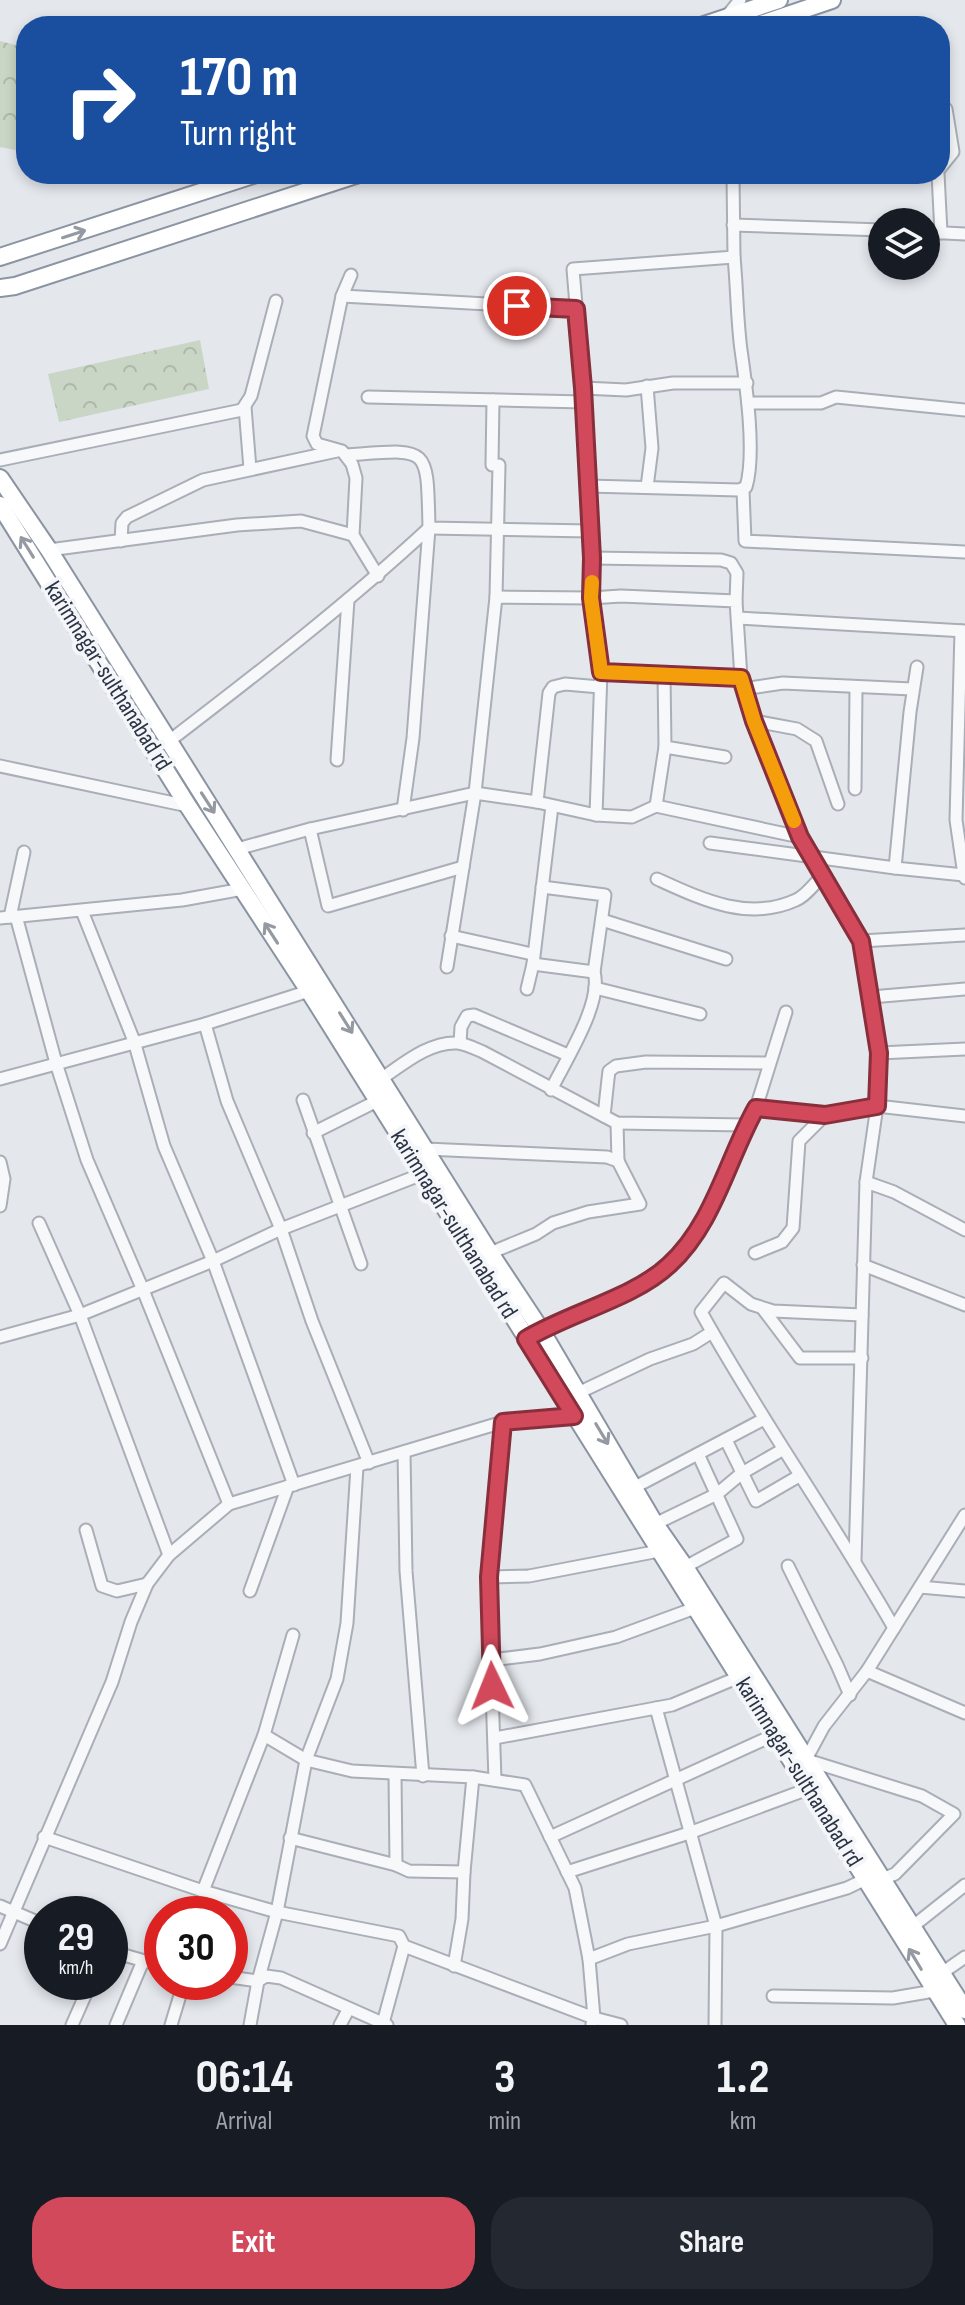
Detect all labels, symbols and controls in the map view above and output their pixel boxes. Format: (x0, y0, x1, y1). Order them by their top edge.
text: 170 m (180, 45, 298, 112)
icon: right (48, 48, 152, 152)
text: Turn right (180, 113, 297, 156)
map controls (868, 208, 940, 280)
button: layers (868, 208, 940, 280)
one-way arrow (61, 226, 87, 241)
pin (483, 272, 551, 340)
icon: arrive (495, 284, 539, 328)
one-way arrow (19, 537, 36, 559)
street label: karimnagar-sulthanabad rd (38, 576, 178, 776)
one-way arrow (200, 791, 216, 814)
one-way arrow (263, 922, 280, 944)
one-way arrow (339, 1011, 355, 1034)
street label: karimnagar-sulthanabad rd (384, 1124, 524, 1324)
one-way arrow (594, 1422, 610, 1445)
position arrow (450, 1644, 534, 1728)
street label: karimnagar-sulthanabad rd (729, 1672, 869, 1872)
speed limit sign: 30 (144, 1896, 248, 2000)
text: 29 (58, 1914, 94, 1962)
one-way arrow (907, 1948, 923, 1971)
text: km/h (59, 1956, 93, 1980)
text: 06:14 (195, 2049, 293, 2106)
text: 3 (494, 2049, 516, 2106)
text: 1.2 (717, 2049, 770, 2106)
text: Arrival (216, 2106, 272, 2137)
text: min (489, 2106, 521, 2137)
text: km (730, 2106, 756, 2137)
button: Exit (32, 2197, 475, 2289)
button: Share (491, 2197, 933, 2289)

